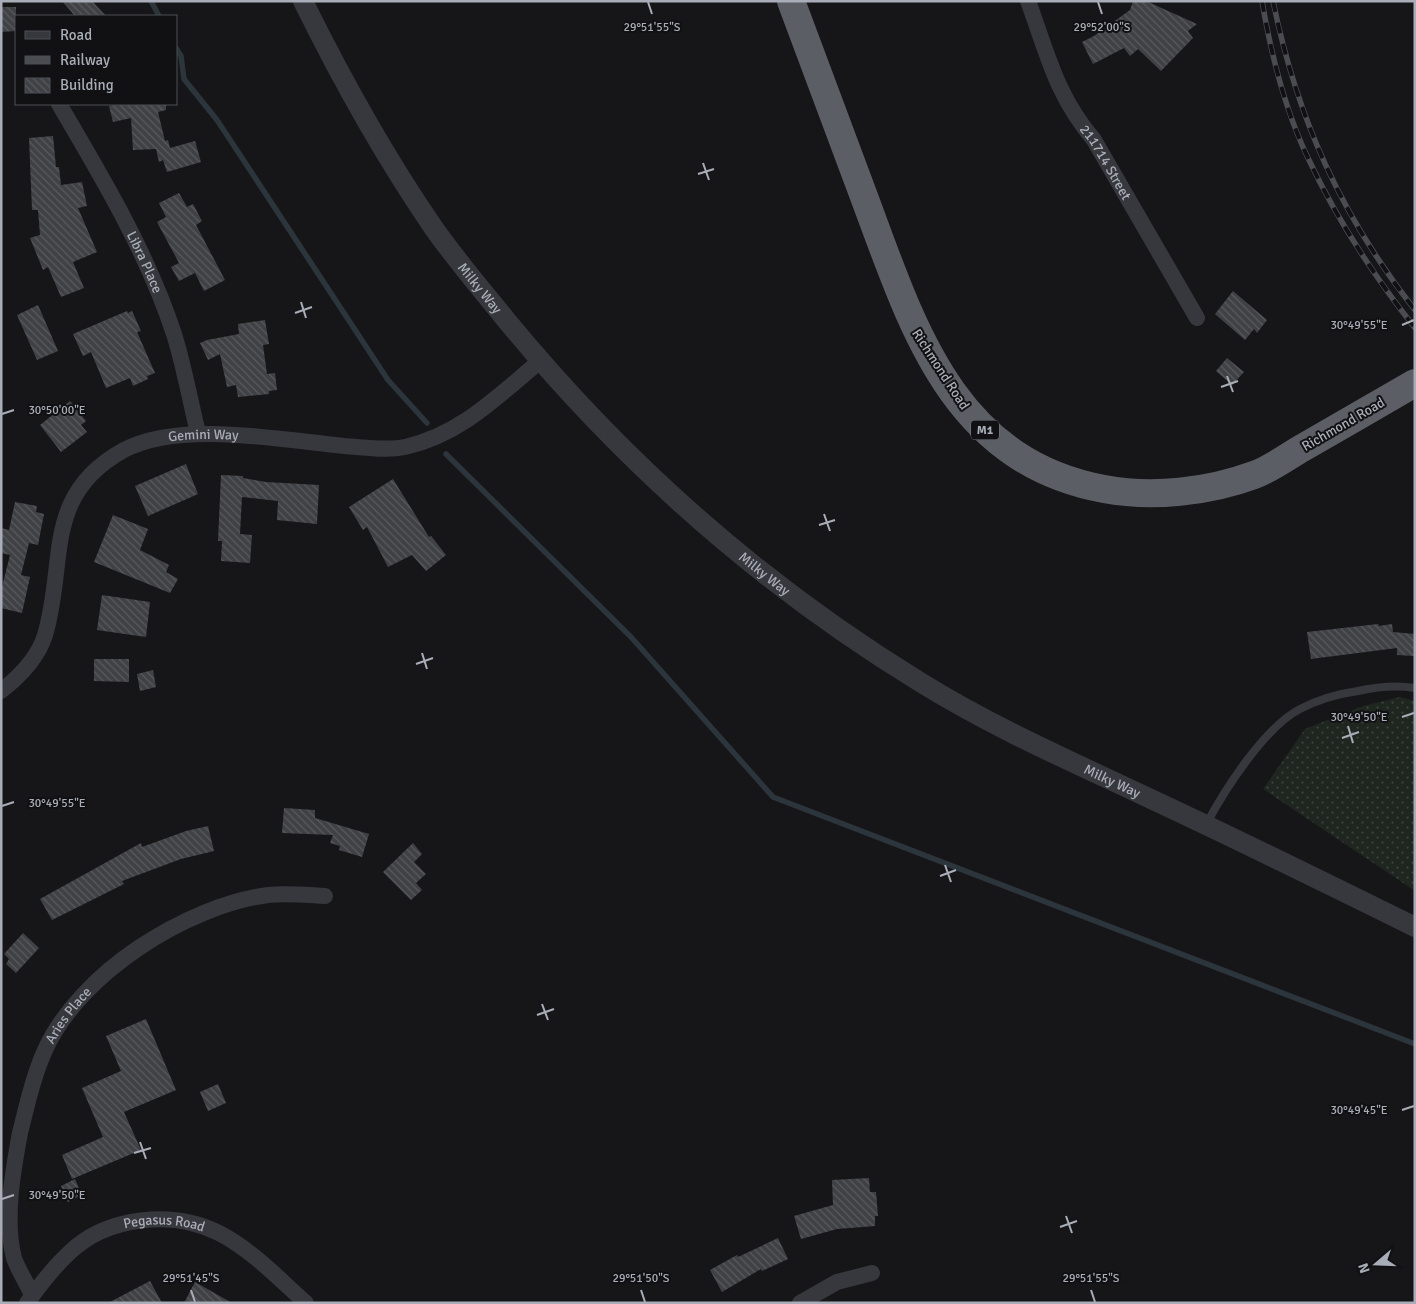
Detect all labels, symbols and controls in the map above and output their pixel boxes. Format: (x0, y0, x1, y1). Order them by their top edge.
legend (15, 15, 178, 105)
text: 29°51'55"S (623, 20, 681, 35)
text: 29°52'00"S (1073, 20, 1131, 35)
text: Road (60, 26, 92, 44)
text: Railway (60, 51, 110, 69)
text: Building (60, 76, 114, 94)
street label: 211714 Street (1076, 121, 1135, 203)
street label: Libra Place (123, 228, 166, 296)
street label: Milky Way (454, 259, 506, 318)
text: 30°49'55"E (1330, 318, 1388, 333)
street label: Richmond Road (908, 326, 973, 413)
street label: Richmond Road (1299, 394, 1388, 455)
text: 30°50'00"E (28, 403, 86, 418)
road number: M1 (971, 420, 999, 440)
street label: Gemini Way (167, 426, 239, 445)
street label: Milky Way (735, 548, 794, 600)
text: 30°49'50"E (1330, 710, 1388, 725)
street label: Milky Way (1081, 761, 1144, 802)
text: 30°49'55"E (28, 796, 86, 811)
street label: Aries Place (42, 984, 95, 1047)
text: 30°49'45"E (1330, 1103, 1388, 1118)
text: 30°49'50"E (28, 1188, 86, 1203)
street label: Pegasus Road (122, 1211, 207, 1235)
north arrow (1351, 1239, 1401, 1289)
text: N (1355, 1261, 1374, 1275)
text: 29°51'45"S (162, 1271, 220, 1286)
text: 29°51'50"S (612, 1271, 670, 1286)
text: 29°51'55"S (1062, 1271, 1120, 1286)

